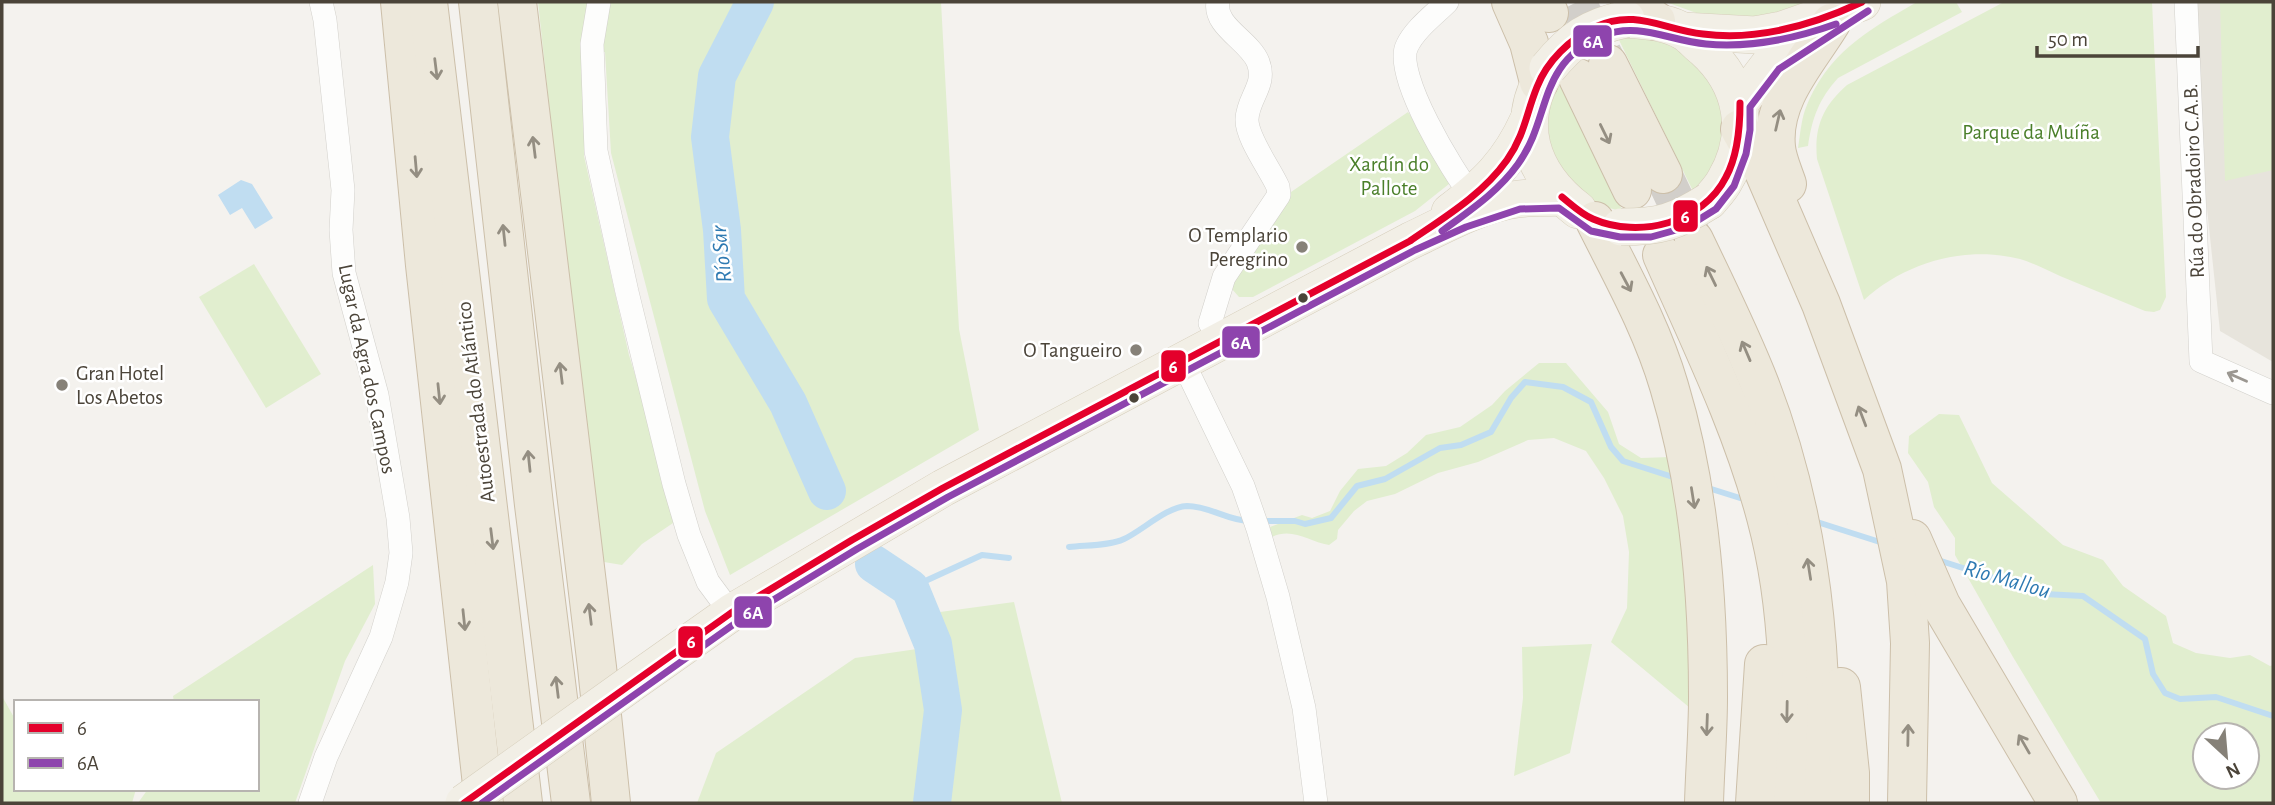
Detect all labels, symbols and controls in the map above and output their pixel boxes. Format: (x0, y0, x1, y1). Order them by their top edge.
scale bar (2037, 14, 2198, 58)
line badge: 6A (1572, 24, 1613, 58)
text: 50 m (2048, 29, 2088, 50)
text: 6A (1583, 33, 1604, 52)
one-way arrow (430, 58, 443, 80)
street label: Rúa do Obradoiro C.A.B. (2180, 83, 2208, 279)
one-way arrow (1772, 109, 1786, 132)
park label: Parque da Muíña (1962, 122, 2100, 143)
one-way arrow (1599, 123, 1612, 144)
one-way arrow (528, 136, 541, 159)
park label: Xardín do Pallote (1349, 154, 1429, 199)
one-way arrow (410, 155, 423, 178)
line badge: 6 (1672, 199, 1699, 233)
text: 6 (1680, 208, 1690, 227)
one-way arrow (497, 224, 510, 247)
water label: Río Sar (708, 224, 736, 284)
place label: O Templario Peregrino (1188, 225, 1288, 270)
marker: O Templario Peregrino (1294, 239, 1310, 255)
street label: Lugar da Agra dos Campos (335, 262, 399, 476)
one-way arrow (1704, 266, 1717, 287)
one-way arrow (1620, 271, 1633, 292)
unlabelled marker (1296, 291, 1310, 305)
street label: Autoestrada do Atlántico (453, 300, 499, 504)
line badge: 6A (1221, 325, 1261, 359)
text: 6A (1231, 334, 1252, 353)
place label: O Tangueiro (1023, 340, 1122, 361)
one-way arrow (1739, 341, 1752, 362)
marker: O Tangueiro (1128, 342, 1144, 358)
line badge: 6 (1160, 349, 1187, 383)
text: 6 (1168, 358, 1178, 377)
one-way arrow (554, 362, 567, 385)
place label: Gran Hotel Los Abetos (76, 363, 164, 408)
one-way arrow (2227, 370, 2248, 383)
marker: Gran Hotel Los Abetos (54, 377, 70, 393)
one-way arrow (433, 382, 446, 404)
unlabelled marker (1127, 391, 1141, 405)
one-way arrow (1854, 406, 1867, 427)
one-way arrow (523, 450, 536, 473)
one-way arrow (1687, 486, 1700, 509)
one-way arrow (486, 527, 499, 549)
water label: Río Mallou (1961, 557, 2053, 603)
one-way arrow (1802, 558, 1815, 581)
line badge: 6A (733, 595, 773, 629)
one-way arrow (583, 603, 596, 625)
text: 6A (743, 604, 764, 623)
one-way arrow (458, 608, 471, 631)
line badge: 6 (677, 625, 704, 659)
text: 6 (686, 633, 696, 652)
one-way arrow (550, 676, 563, 699)
legend (14, 700, 259, 791)
one-way arrow (1781, 700, 1794, 723)
one-way arrow (1700, 713, 1713, 736)
text: 6 (77, 718, 87, 739)
north arrow (2191, 721, 2261, 791)
one-way arrow (1902, 724, 1915, 747)
one-way arrow (2017, 734, 2031, 754)
text: 6A (77, 753, 99, 774)
text: N (2223, 758, 2243, 781)

